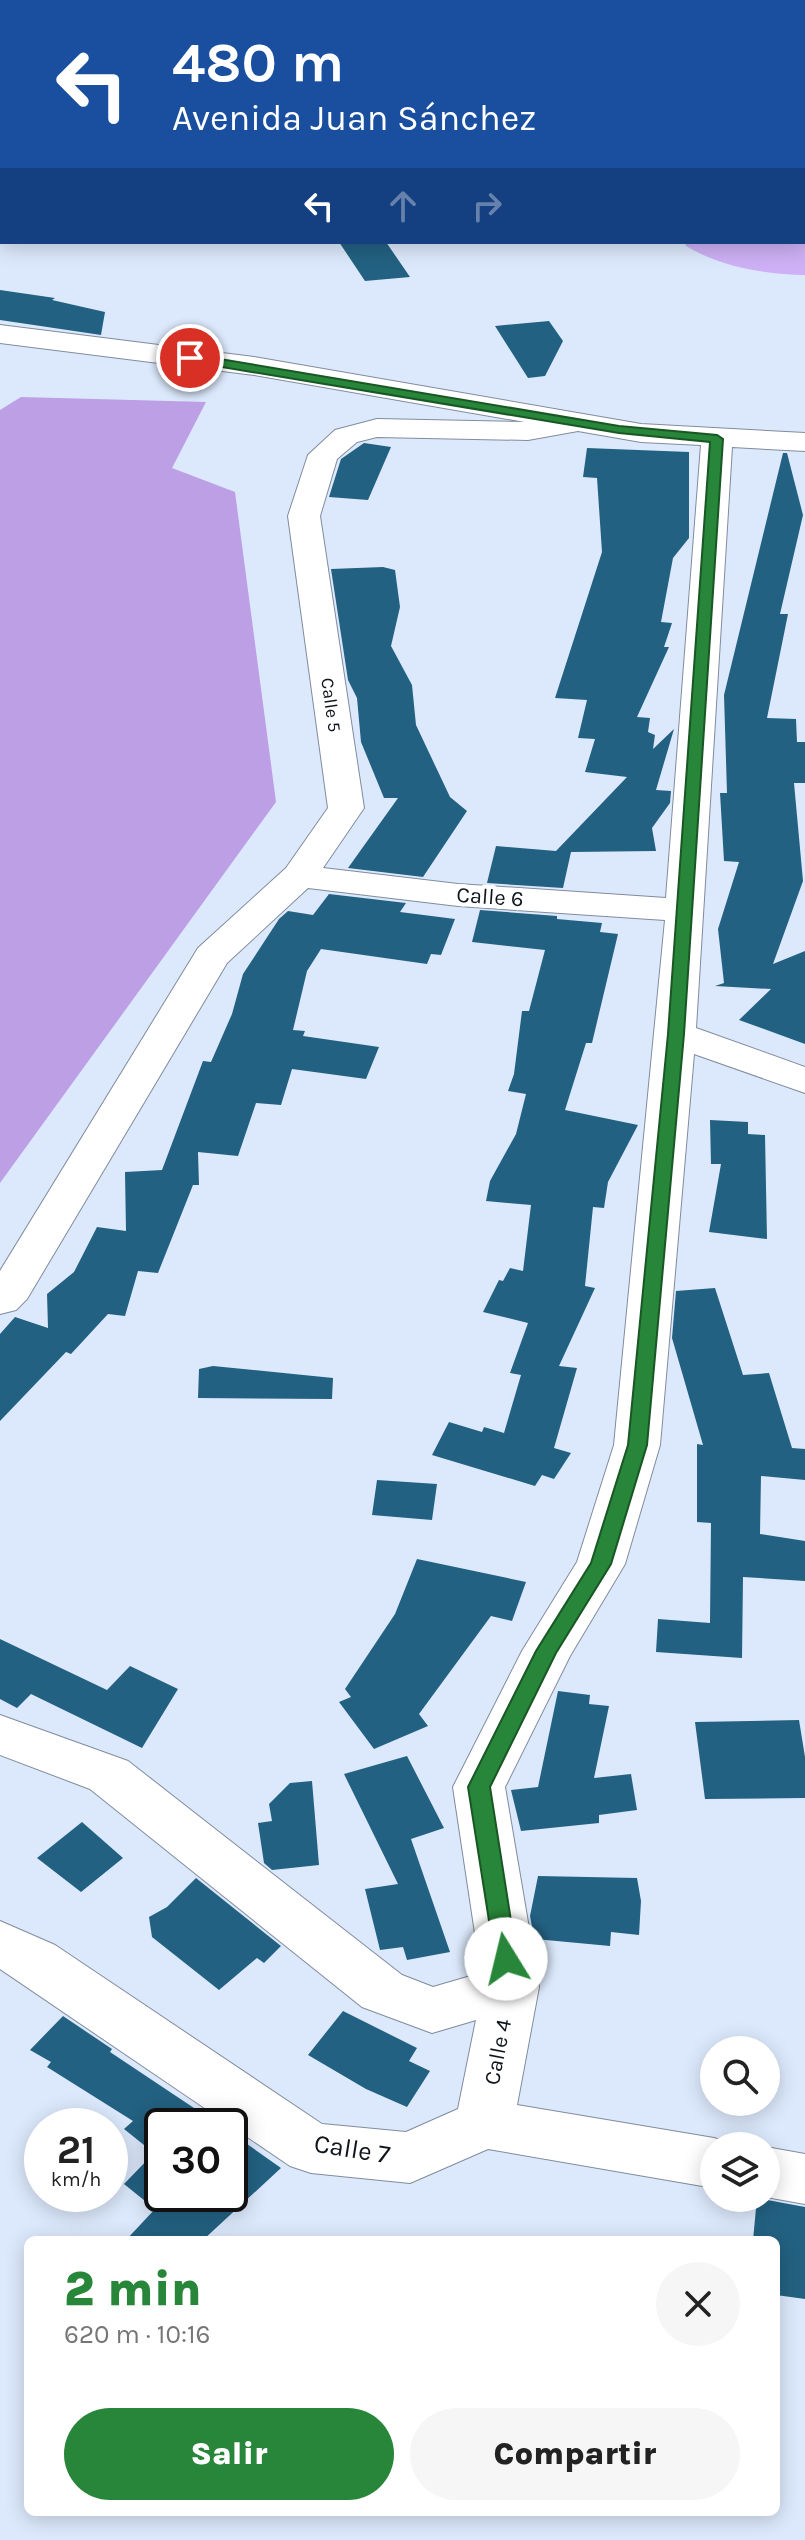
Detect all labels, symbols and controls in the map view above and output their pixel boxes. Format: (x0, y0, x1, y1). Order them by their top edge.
text: 480 m (172, 30, 344, 95)
icon: left (40, 32, 144, 136)
text: Avenida Juan Sánchez (172, 97, 536, 139)
icon: left (297, 184, 341, 228)
icon: ahead (381, 184, 425, 228)
icon: right (465, 184, 509, 228)
pin (156, 324, 224, 392)
icon: arrive (168, 336, 212, 380)
street label: Calle 5 (316, 676, 346, 734)
street label: Calle 6 (456, 882, 524, 912)
position arrow (464, 1917, 548, 2001)
street label: Calle 4 (479, 2017, 517, 2087)
map controls (700, 2036, 780, 2212)
button: search (700, 2036, 780, 2116)
speed limit sign: 30 (144, 2108, 248, 2212)
text: 21 (57, 2126, 95, 2173)
street label: Calle 7 (312, 2128, 392, 2170)
button: layers (700, 2132, 780, 2212)
text: km/h (51, 2168, 101, 2191)
text: 2 min (64, 2261, 202, 2317)
button: close (656, 2262, 740, 2346)
text: 620 m · 10:16 (64, 2319, 210, 2350)
button: Salir (64, 2408, 394, 2500)
button: Compartir (410, 2408, 740, 2500)

